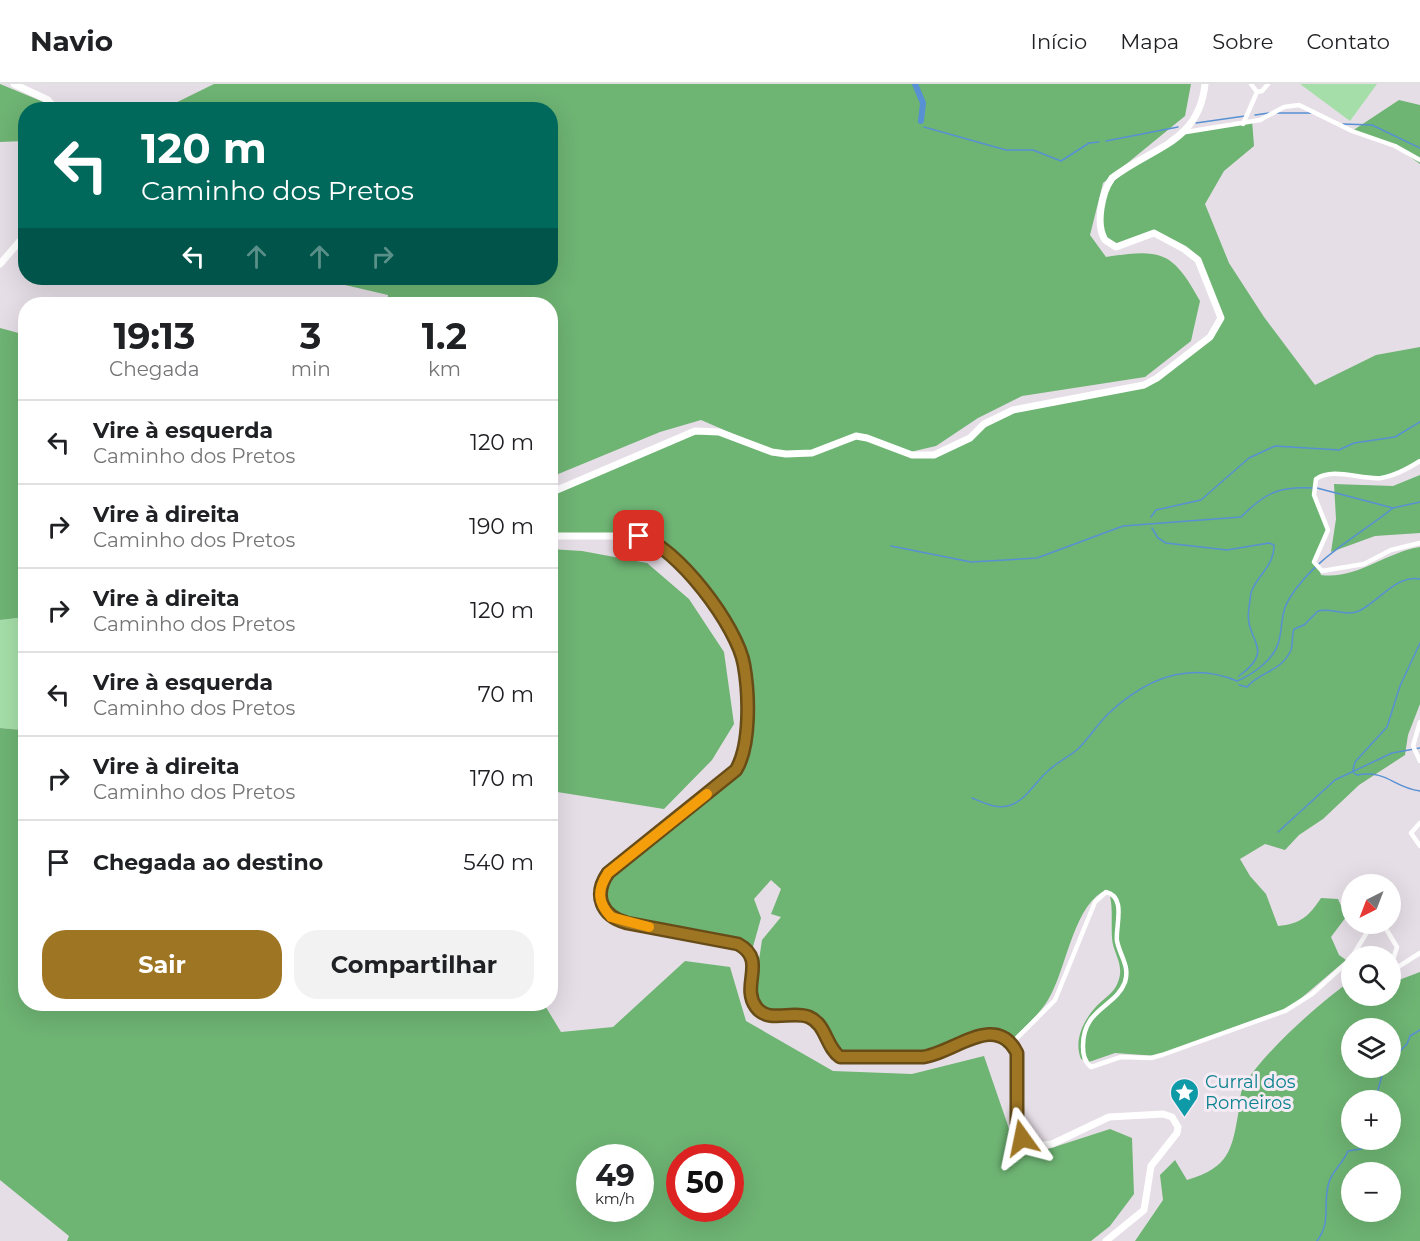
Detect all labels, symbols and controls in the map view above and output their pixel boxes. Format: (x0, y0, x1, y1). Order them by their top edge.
text: Navio (30, 24, 113, 58)
text: Início (1031, 29, 1087, 54)
text: Mapa (1120, 29, 1179, 54)
text: Sobre (1212, 29, 1273, 54)
text: Contato (1306, 29, 1390, 54)
text: 120 m (141, 122, 267, 174)
icon: left (42, 126, 120, 204)
text: Caminho dos Pretos (141, 174, 414, 207)
icon: left (177, 240, 210, 273)
icon: ahead (240, 240, 273, 273)
icon: ahead (303, 240, 336, 273)
icon: right (366, 240, 399, 273)
text: 19:13 (113, 314, 195, 358)
text: 3 (300, 314, 321, 358)
text: 1.2 (422, 314, 467, 358)
text: Chegada (109, 357, 200, 381)
text: min (291, 357, 331, 381)
text: km (428, 357, 461, 381)
text: Vire à esquerda (93, 417, 273, 444)
icon: left (42, 426, 75, 459)
text: 120 m (470, 429, 534, 456)
text: Caminho dos Pretos (93, 444, 295, 468)
text: Vire à direita (93, 501, 240, 528)
icon: right (42, 510, 75, 543)
pin (613, 510, 664, 561)
text: 190 m (469, 513, 534, 540)
icon: arrive (622, 519, 655, 552)
text: Caminho dos Pretos (93, 528, 295, 552)
text: Vire à direita (93, 585, 240, 612)
icon: right (42, 594, 75, 627)
text: 120 m (470, 597, 534, 624)
text: Caminho dos Pretos (93, 612, 295, 636)
text: Vire à esquerda (93, 669, 273, 696)
icon: left (42, 678, 75, 711)
text: 70 m (478, 681, 534, 708)
text: Caminho dos Pretos (93, 696, 295, 720)
text: Vire à direita (93, 753, 240, 780)
icon: right (42, 762, 75, 795)
text: 170 m (470, 765, 534, 792)
text: Caminho dos Pretos (93, 780, 295, 804)
icon: arrive (42, 846, 75, 879)
text: Chegada ao destino (93, 849, 323, 876)
text: 540 m (463, 849, 534, 876)
north arrow (1341, 874, 1401, 934)
map controls (1341, 874, 1401, 1222)
button: Sair (42, 930, 282, 999)
button: Compartilhar (294, 930, 534, 999)
button: search (1341, 946, 1401, 1006)
button: layers (1341, 1018, 1401, 1078)
place label: Curral dos Romeiros (1205, 1071, 1296, 1114)
place icon: Curral dos Romeiros (1168, 1076, 1200, 1118)
button: + (1341, 1090, 1401, 1150)
position arrow (990, 1106, 1054, 1170)
speed limit sign: 50 (666, 1144, 744, 1222)
text: 49 (595, 1157, 635, 1194)
button: − (1341, 1162, 1401, 1222)
text: km/h (595, 1189, 635, 1208)

